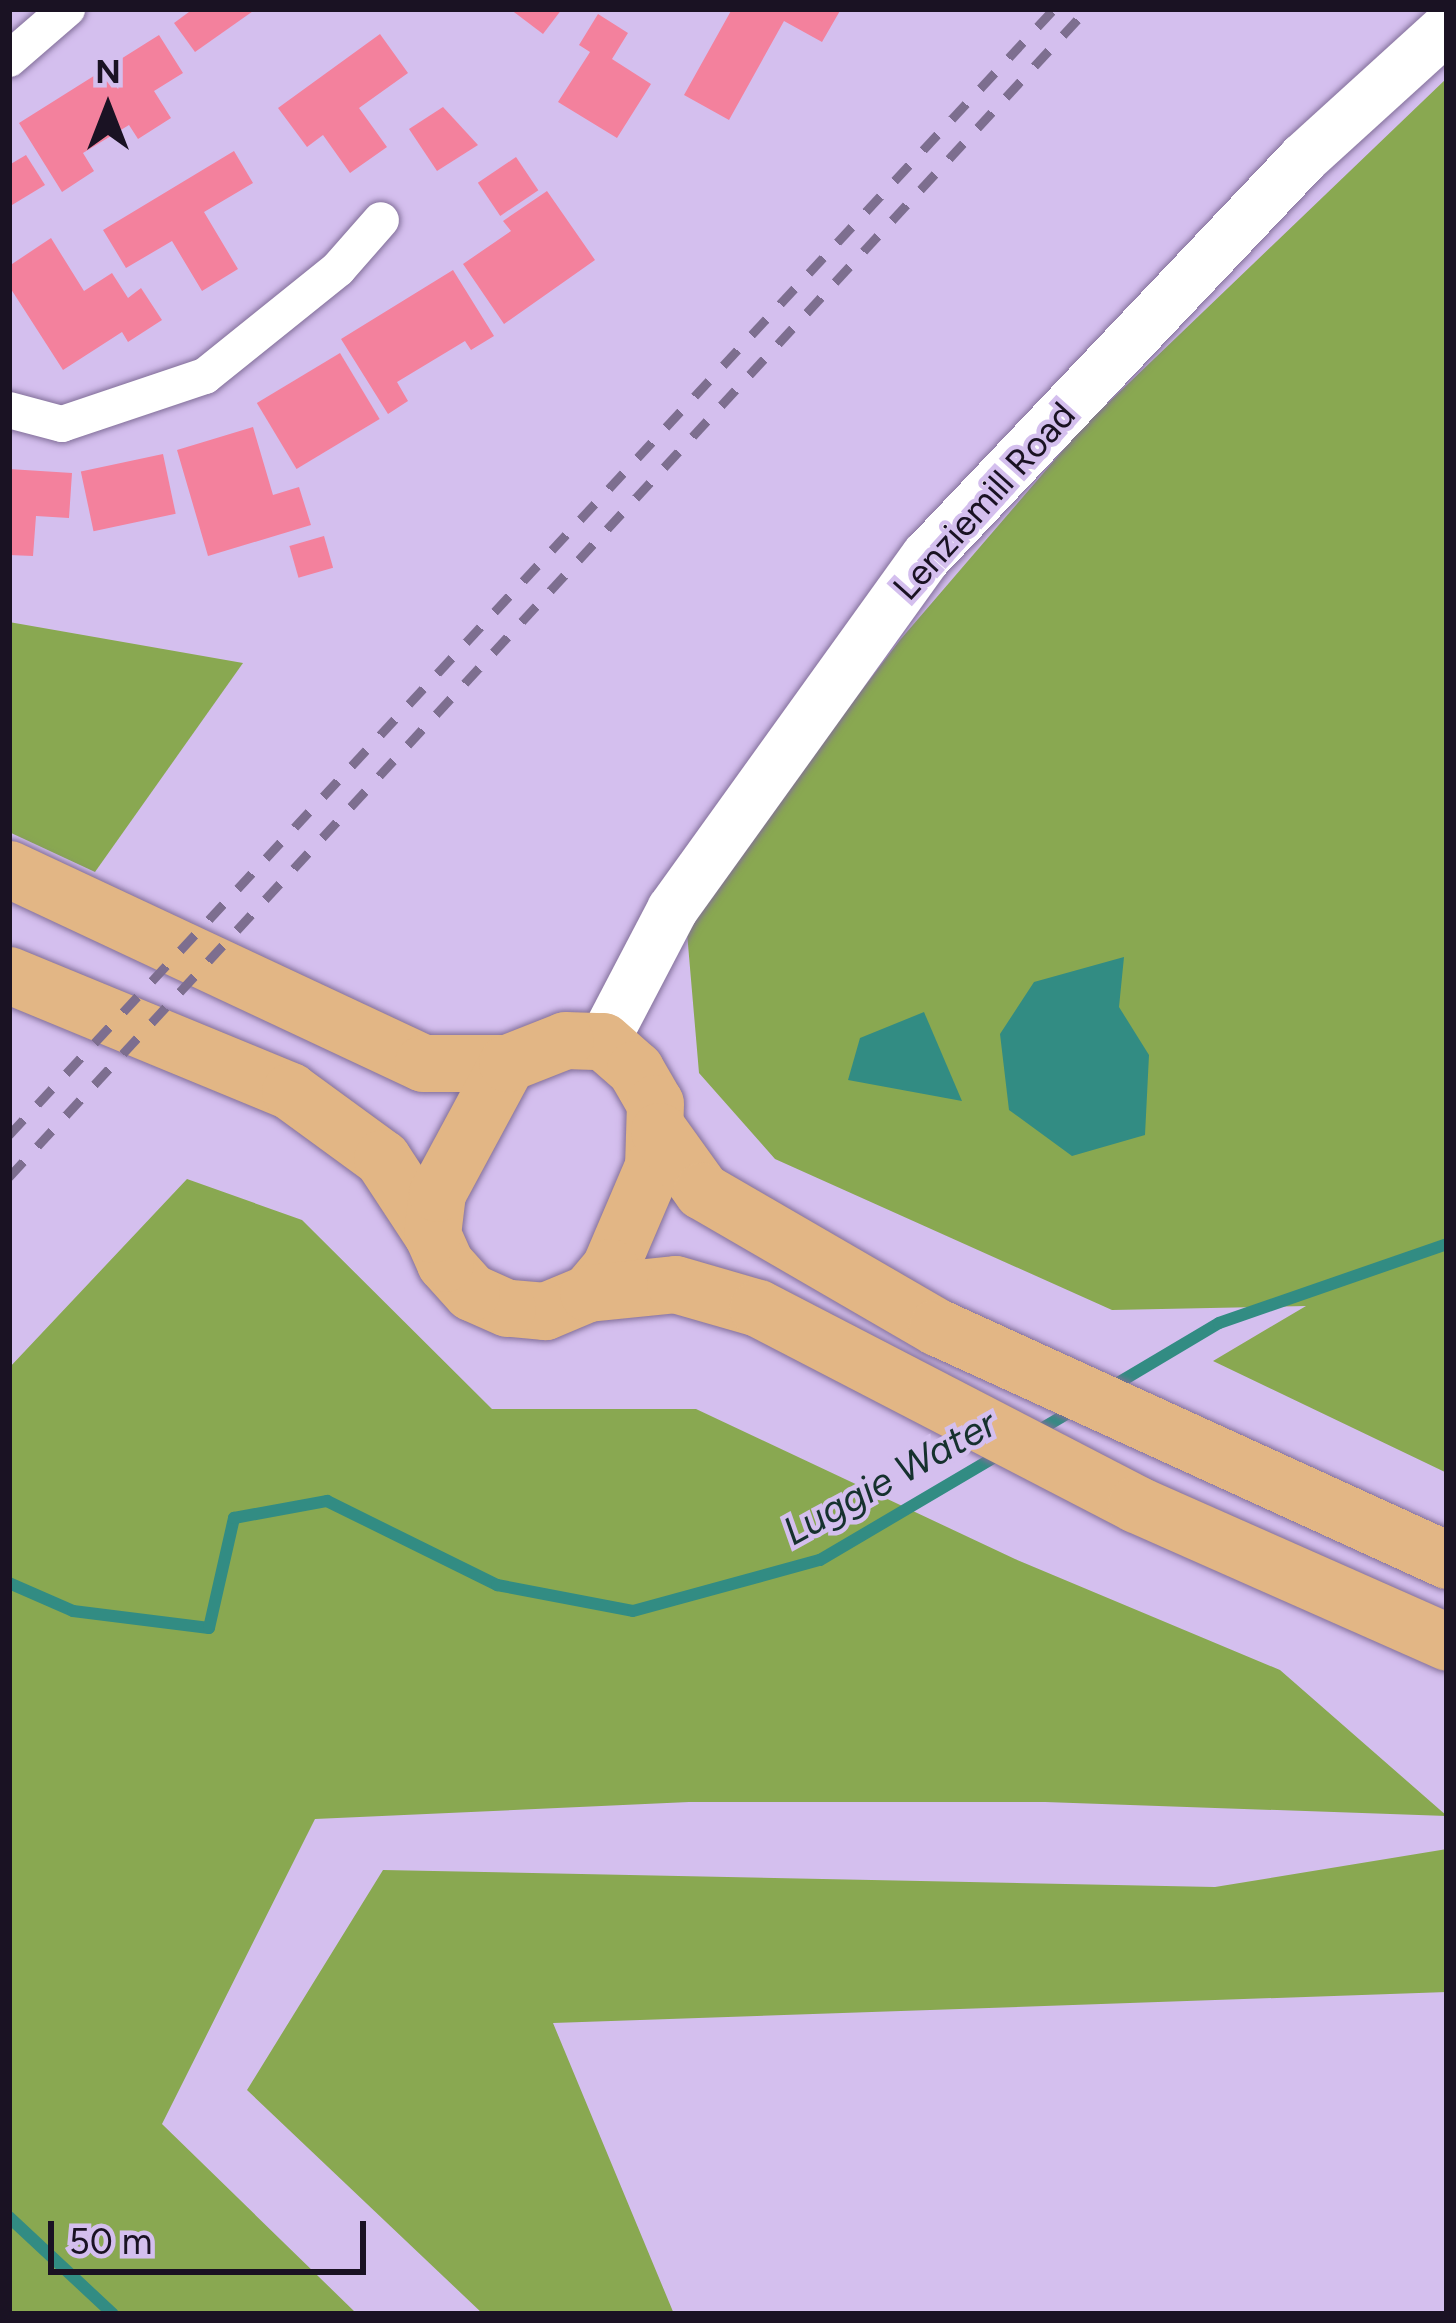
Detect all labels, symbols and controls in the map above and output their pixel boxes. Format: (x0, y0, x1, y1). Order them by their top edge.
north arrow (48, 48, 168, 168)
text: N (95, 52, 121, 91)
street label: Lenziemill Road (884, 393, 1084, 609)
water label: Luggie Water (775, 1400, 1005, 1556)
scale bar (54, 2197, 372, 2271)
text: 50 m (69, 2220, 152, 2263)

